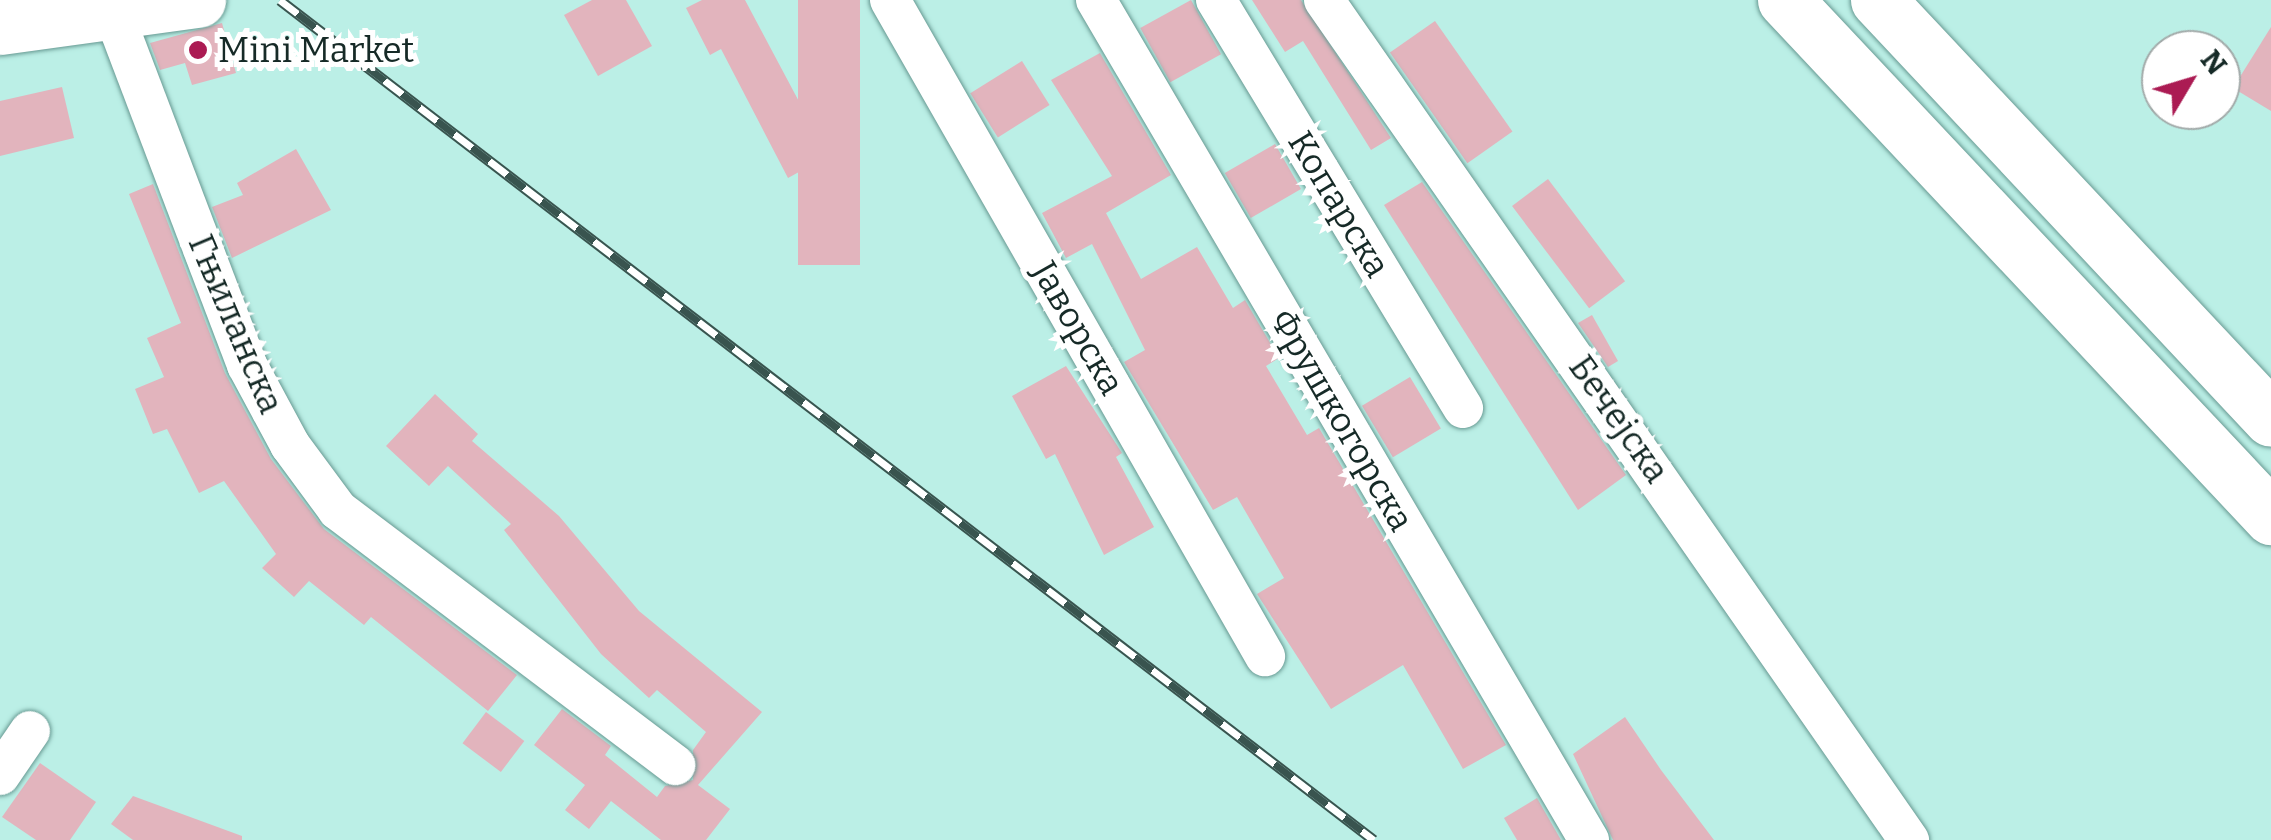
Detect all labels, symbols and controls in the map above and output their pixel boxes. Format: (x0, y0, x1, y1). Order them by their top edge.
place label: Mini Market (218, 29, 414, 71)
north arrow (2141, 30, 2241, 130)
marker: Mini Market (187, 39, 209, 61)
text: N (2194, 44, 2233, 81)
street label: Копарска (1279, 123, 1399, 285)
street label: Гњиланска (180, 228, 292, 420)
street label: Јаворска (1023, 254, 1133, 402)
street label: Фрушкогорска (1262, 302, 1422, 538)
street label: Бечејска (1560, 347, 1678, 491)

